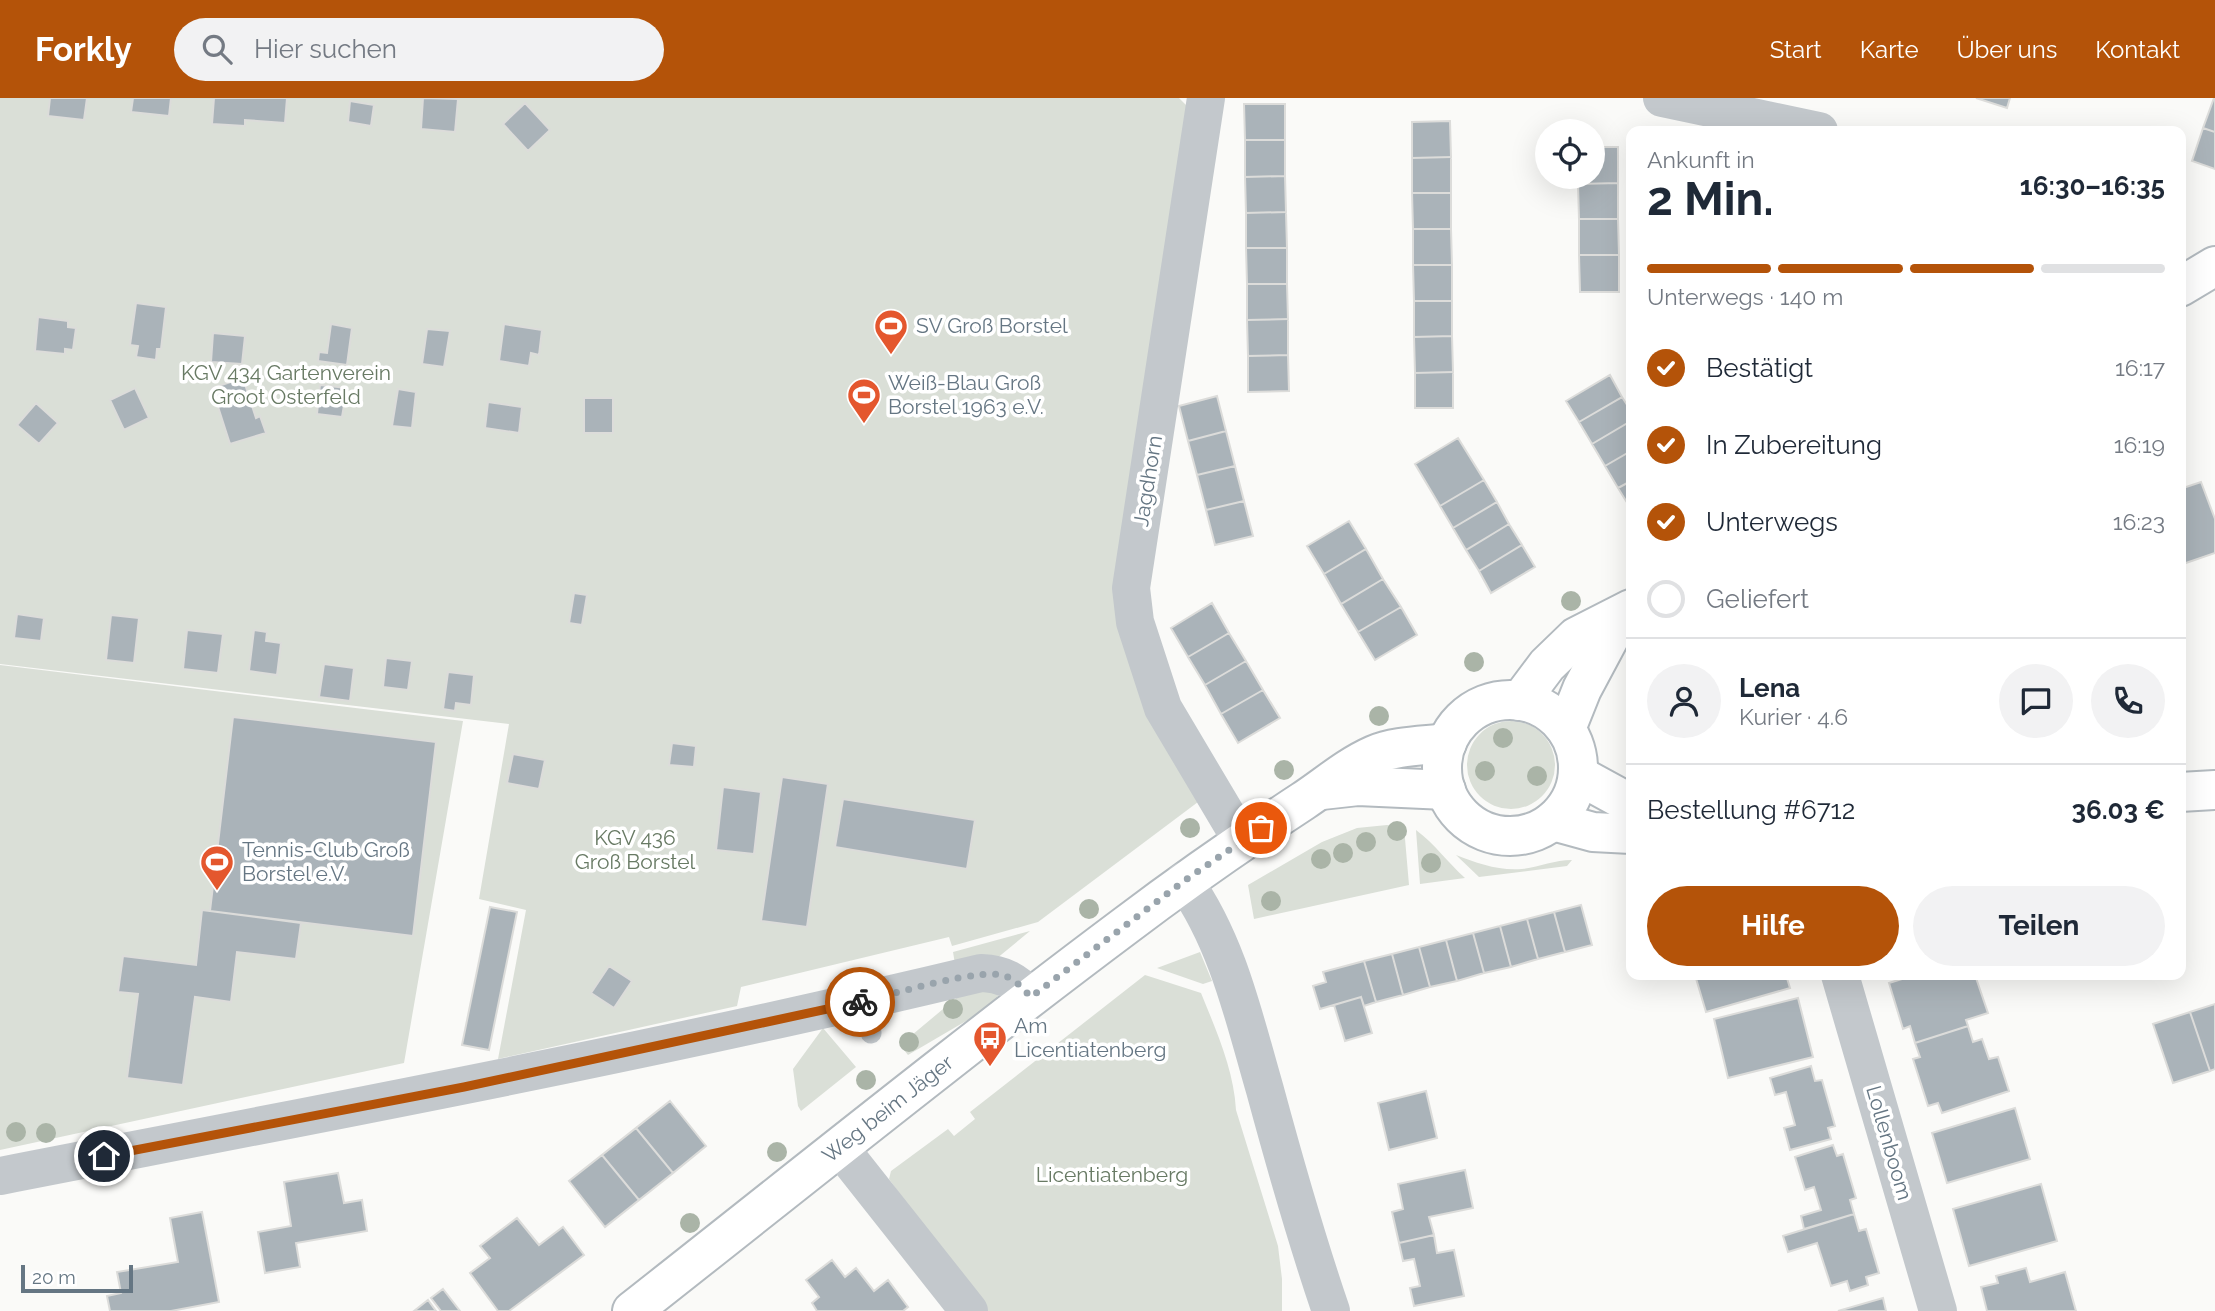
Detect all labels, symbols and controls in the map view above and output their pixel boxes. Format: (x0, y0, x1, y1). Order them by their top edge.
search box (174, 18, 664, 81)
text: Forkly (35, 30, 132, 69)
icon: search (198, 30, 236, 68)
text: Hier suchen (254, 34, 397, 64)
text: Start (1770, 35, 1822, 64)
text: Karte (1860, 35, 1919, 64)
text: Über uns (1957, 35, 2057, 64)
text: Kontakt (2095, 35, 2180, 64)
map controls (1535, 119, 1605, 189)
button: locate (1535, 119, 1605, 189)
text: Ankunft in (1647, 146, 1755, 173)
text: 16:30–16:35 (2020, 171, 2165, 201)
text: 2 Min. (1647, 172, 1774, 226)
text: Unterwegs · 140 m (1647, 283, 1843, 310)
sports icon: SV Groß Borstel (872, 307, 910, 356)
place label: SV Groß Borstel (916, 313, 1068, 338)
icon: check (1647, 349, 1685, 387)
text: Bestätigt (1706, 353, 1813, 383)
text: 16:17 (2115, 354, 2165, 381)
park label: KGV 434 Gartenverein Groot Osterfeld (181, 360, 391, 409)
place label: Weiß-Blau Groß Borstel 1963 e.V. (888, 370, 1044, 419)
sports icon: Weiß-Blau Groß Borstel 1963 e.V. (845, 376, 883, 425)
icon: check (1647, 426, 1685, 464)
text: In Zubereitung (1706, 430, 1882, 460)
text: 16:19 (2114, 431, 2165, 458)
street label: Jagdhorn (1128, 434, 1167, 528)
icon: check (1647, 503, 1685, 541)
text: Unterwegs (1706, 507, 1838, 537)
text: 16:23 (2113, 508, 2165, 535)
text: Geliefert (1706, 584, 1809, 614)
button: person (1647, 664, 1721, 738)
button: chat (1999, 664, 2073, 738)
button: phone (2091, 664, 2165, 738)
text: Lena (1739, 673, 1800, 703)
text: Kurier · 4.6 (1739, 703, 1848, 730)
text: Bestellung #6712 (1647, 795, 1855, 825)
text: 36.03 € (2071, 795, 2165, 825)
pin (1231, 798, 1291, 858)
icon: bag (1242, 809, 1280, 847)
park label: KGV 436 Groß Borstel (575, 825, 695, 874)
place label: Tennis-Club Groß Borstel e.V. (242, 837, 410, 886)
sports icon: Tennis-Club Groß Borstel e.V. (198, 843, 236, 892)
button: Hilfe (1647, 886, 1899, 966)
button: Teilen (1913, 886, 2165, 966)
courier (825, 967, 895, 1037)
icon: bike (841, 983, 879, 1021)
place label: Am Licentiatenberg (1014, 1013, 1166, 1062)
bus stop icon: Am Licentiatenberg (971, 1019, 1009, 1068)
street label: Weg beim Jäger (817, 1049, 958, 1168)
street label: Lollenboom (1861, 1083, 1918, 1203)
pin (74, 1126, 134, 1186)
icon: home (85, 1137, 123, 1175)
park label: Licentiatenberg (1036, 1162, 1188, 1187)
scale bar (21, 1262, 133, 1294)
text: 20 m (32, 1266, 76, 1288)

